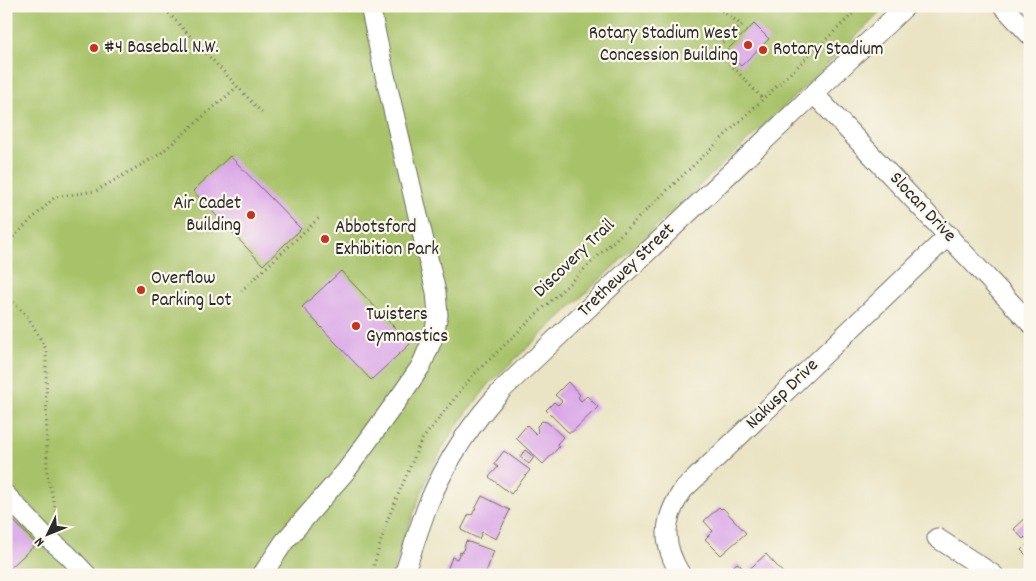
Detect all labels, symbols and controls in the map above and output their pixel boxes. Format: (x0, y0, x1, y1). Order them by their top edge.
place label: Rotary Stadium West Concession Building (589, 21, 738, 70)
place label: #4 Baseball N.W. (104, 35, 219, 62)
place label: Rotary Stadium (773, 37, 884, 64)
marker: Rotary Stadium West Concession Building (742, 39, 754, 51)
marker: #4 Baseball N.W. (88, 42, 100, 54)
marker: Rotary Stadium (757, 44, 769, 56)
street label: Slocan Drive (882, 167, 962, 249)
place label: Air Cadet Building (173, 191, 241, 240)
marker: Air Cadet Building (245, 209, 257, 221)
street label: Discovery Trail (528, 213, 622, 305)
place label: Abbotsford Exhibition Park (335, 215, 439, 264)
street label: Trethewey Street (572, 218, 682, 324)
marker: Abbotsford Exhibition Park (319, 233, 331, 245)
place label: Overflow Parking Lot (151, 266, 232, 315)
marker: Overflow Parking Lot (135, 284, 147, 296)
place label: Twisters Gymnastics (366, 302, 448, 351)
marker: Twisters Gymnastics (350, 320, 362, 332)
street label: Nakusp Drive (741, 353, 825, 437)
north arrow (22, 508, 72, 558)
text: N (30, 532, 50, 551)

